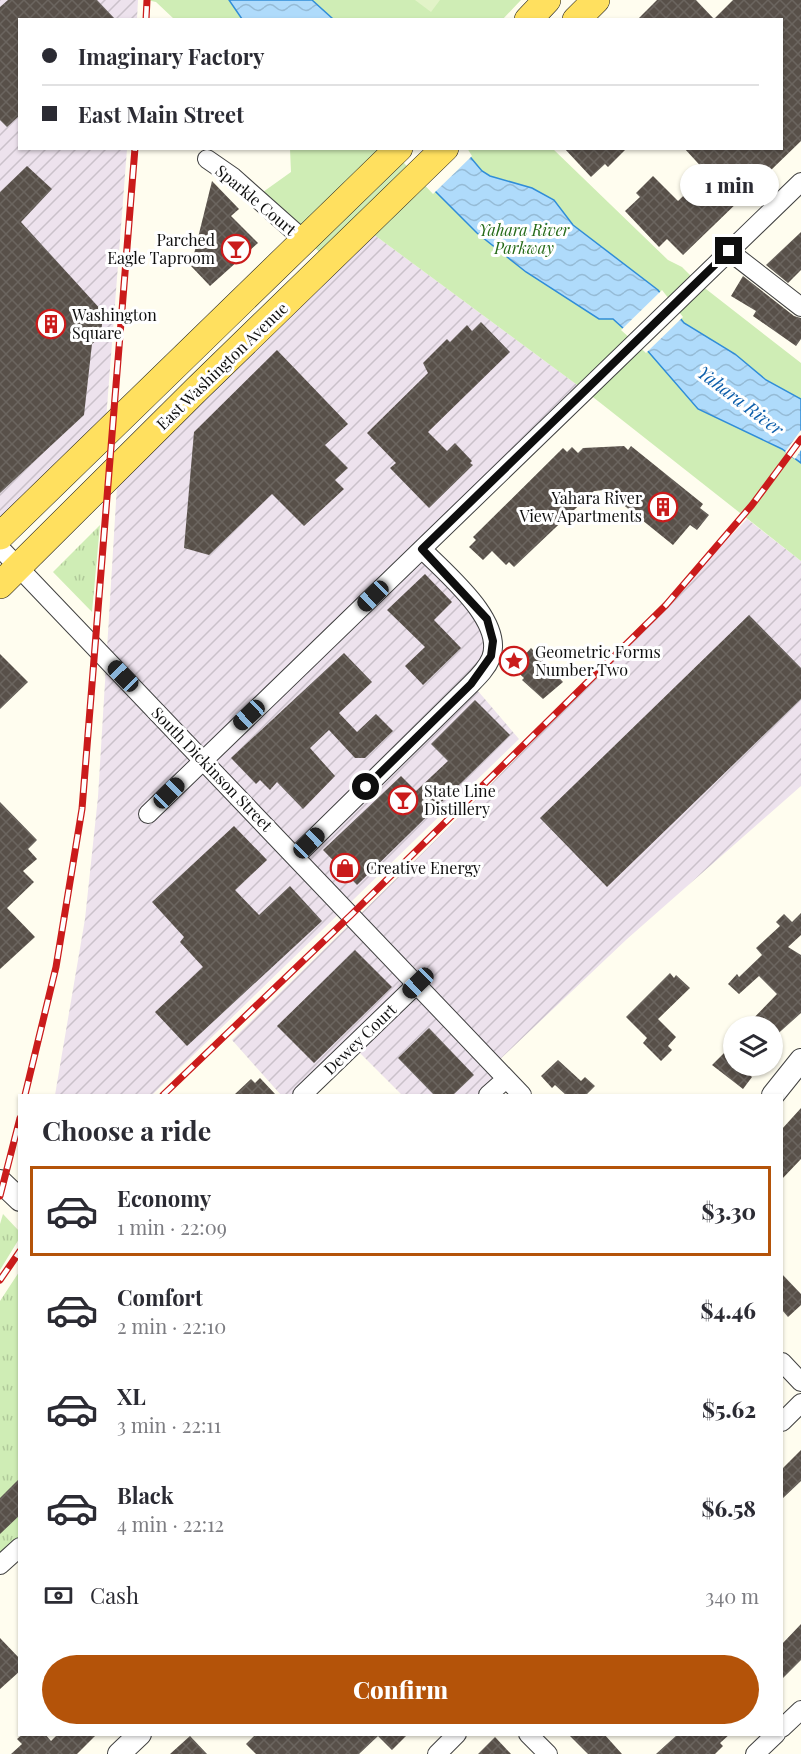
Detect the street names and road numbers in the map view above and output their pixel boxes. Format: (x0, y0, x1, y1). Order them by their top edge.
street label: Sparkle Court (212, 160, 301, 240)
street label: East Washington Avenue (152, 297, 292, 434)
street label: South Dickinson Street (147, 702, 278, 836)
street label: Dewey Court (319, 998, 401, 1079)

